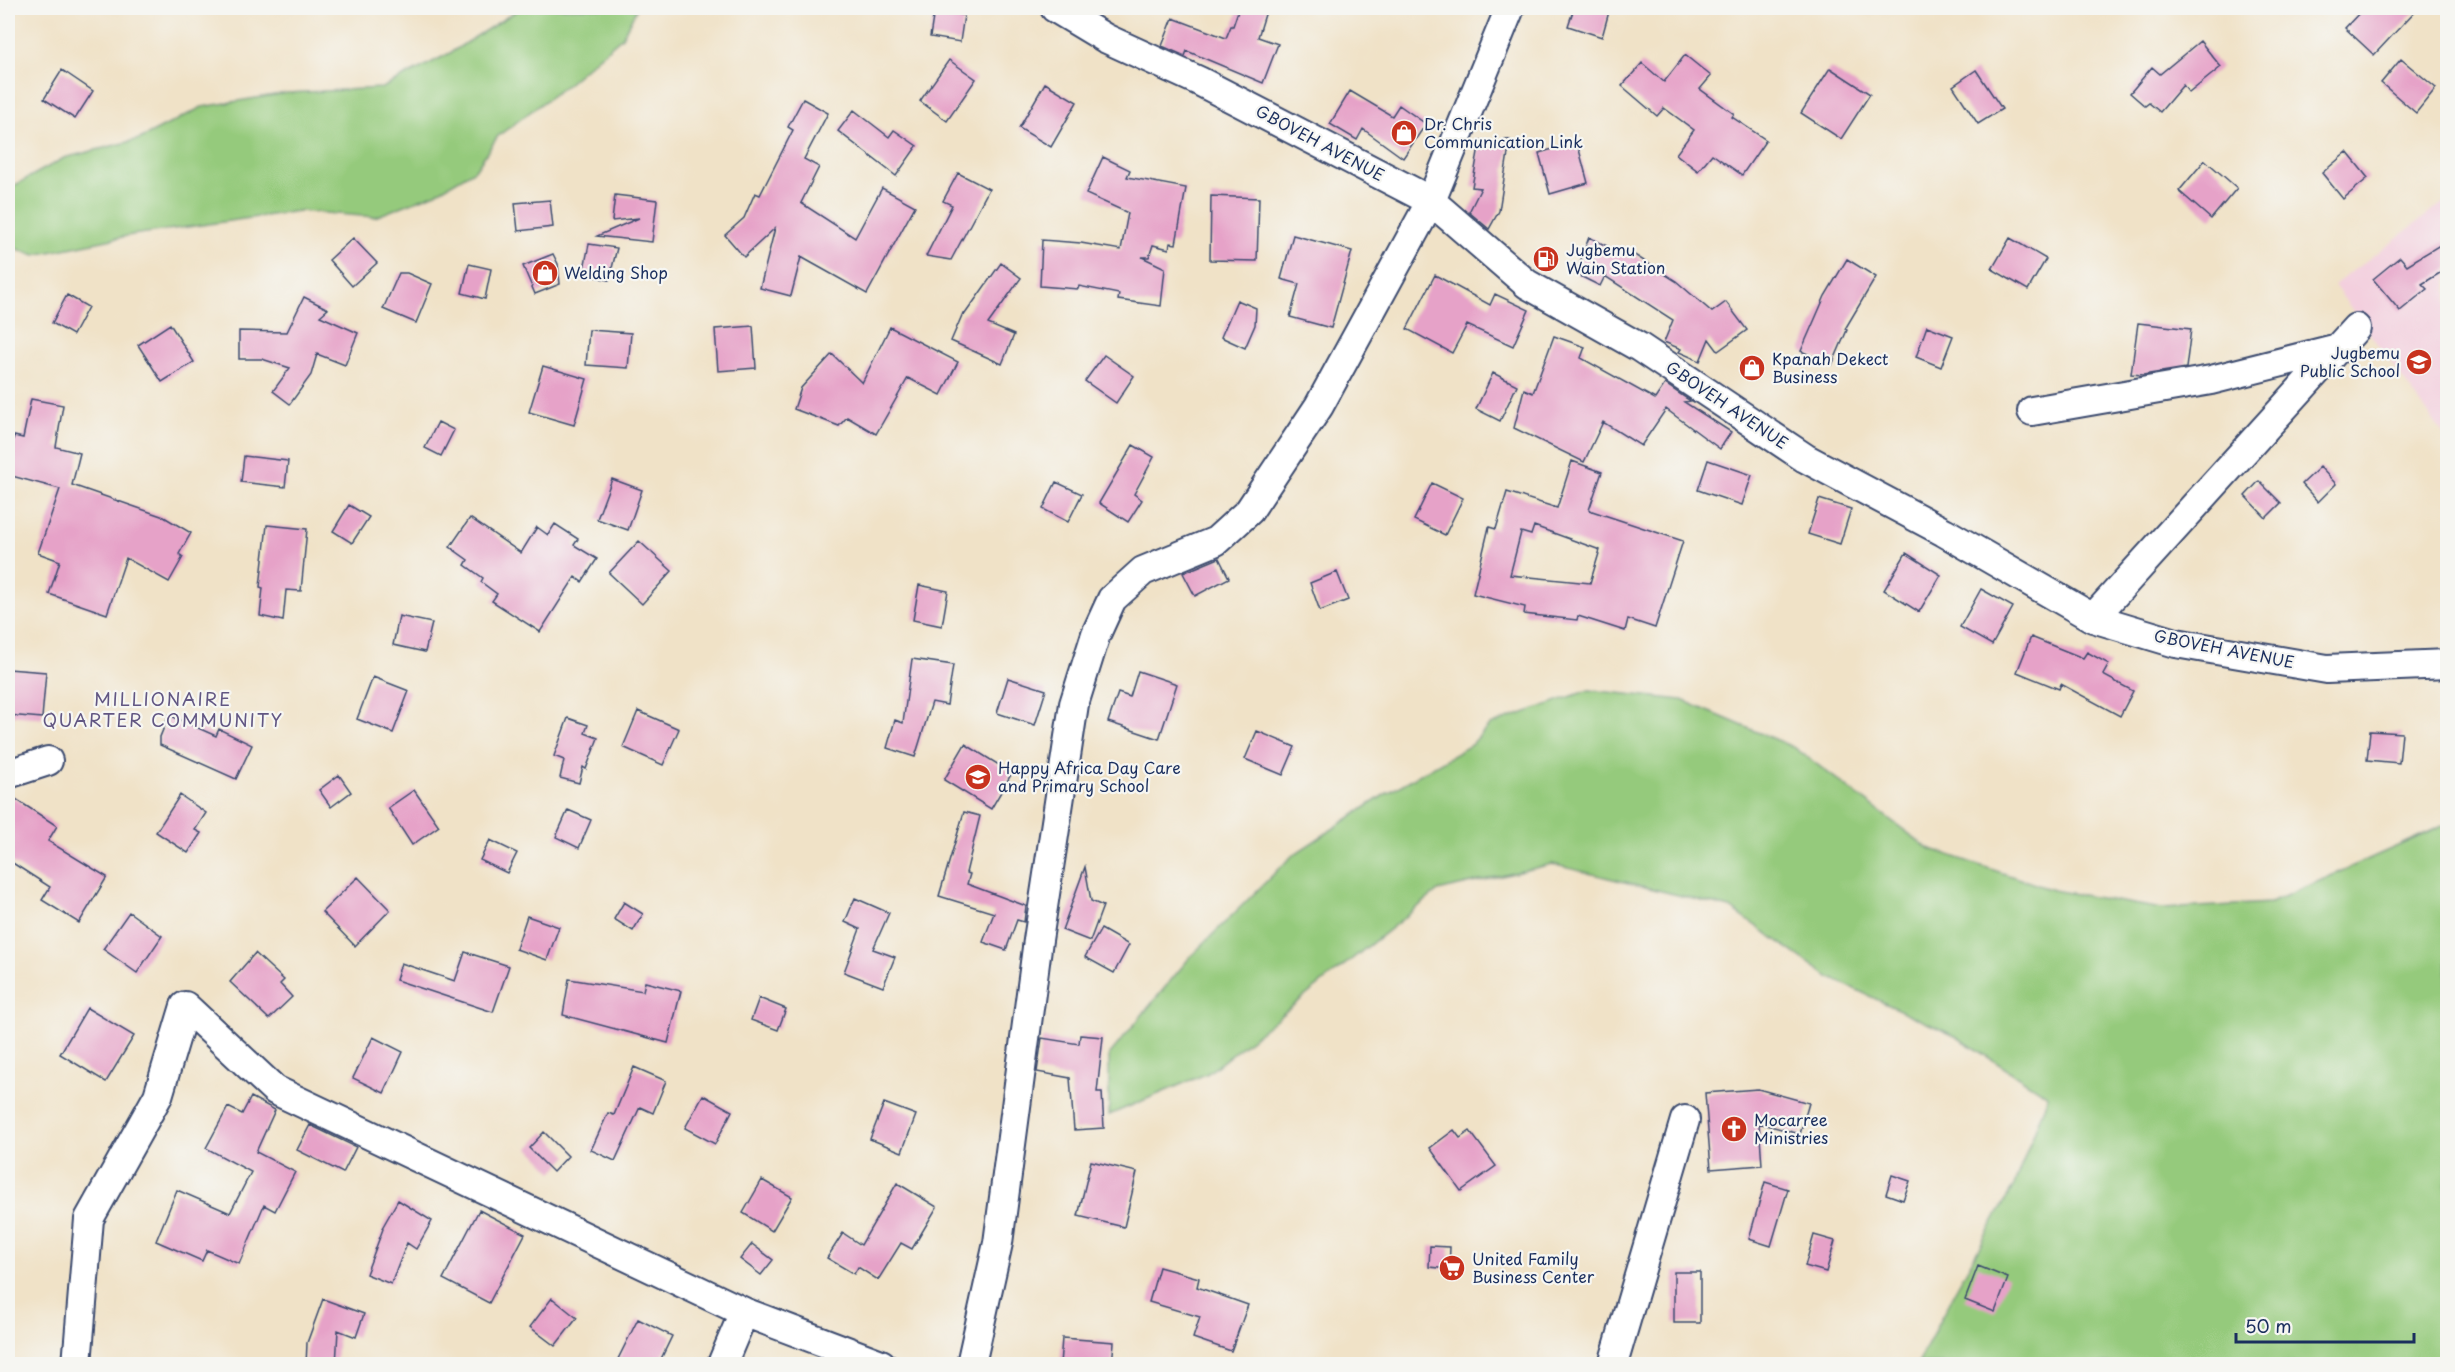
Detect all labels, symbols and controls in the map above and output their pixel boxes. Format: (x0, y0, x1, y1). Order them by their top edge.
street label: GBOVEH AVENUE (1252, 98, 1389, 186)
place label: Dr. Chris Communication Link (1424, 111, 1583, 153)
shop icon: Dr. Chris Communication Link (1389, 118, 1419, 148)
place label: Jugbemu Wain Station (1566, 237, 1665, 279)
fuel station icon: Jugbemu Wain Station (1531, 244, 1561, 274)
shop icon: Welding Shop (530, 258, 560, 288)
place label: Welding Shop (564, 260, 668, 284)
place label: Jugbemu Public School (2300, 340, 2400, 382)
place label: Kpanah Dekect Business (1772, 346, 1888, 388)
school or university icon: Jugbemu Public School (2404, 347, 2434, 377)
shop icon: Kpanah Dekect Business (1737, 353, 1767, 383)
street label: GBOVEH AVENUE (1662, 354, 1793, 454)
street label: GBOVEH AVENUE (2152, 623, 2296, 673)
district label: MILLIONAIRE QUARTER COMMUNITY (43, 685, 283, 733)
place label: Happy Africa Day Care and Primary School (998, 755, 1181, 797)
school or university icon: Happy Africa Day Care and Primary School (963, 762, 993, 792)
place label: Mocarree Ministries (1754, 1107, 1828, 1149)
church icon: Mocarree Ministries (1719, 1114, 1749, 1144)
place label: United Family Business Center (1472, 1246, 1595, 1288)
supermarket icon: United Family Business Center (1437, 1253, 1467, 1283)
scale bar (2236, 1306, 2414, 1344)
text: 50 m (2245, 1312, 2292, 1339)

